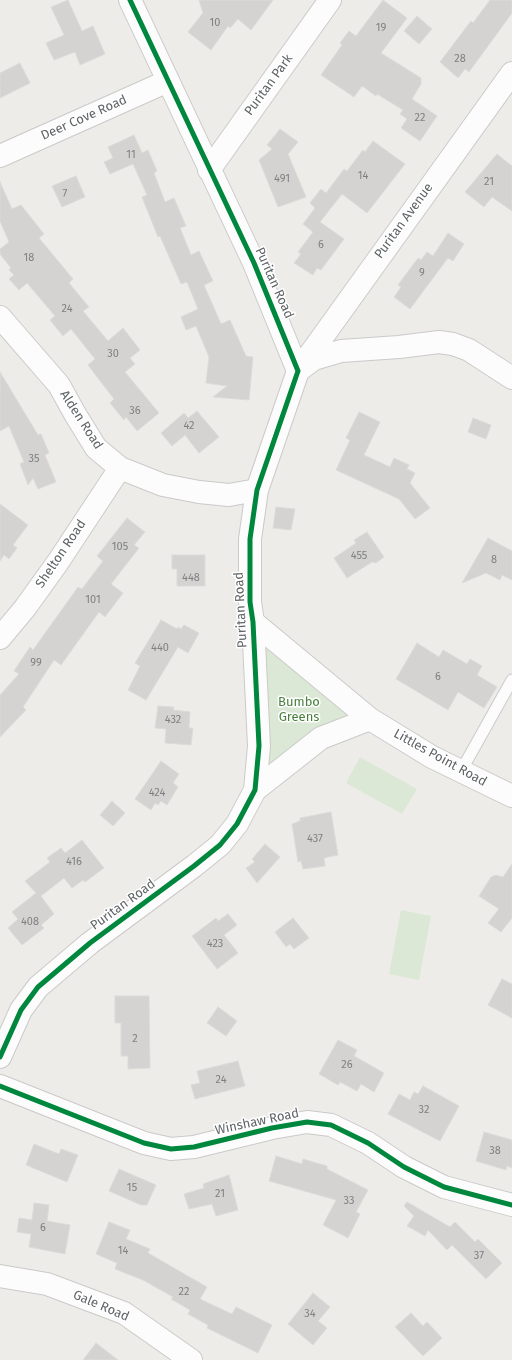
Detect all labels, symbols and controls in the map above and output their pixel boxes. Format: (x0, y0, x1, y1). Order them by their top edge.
house number: 10 (210, 16, 220, 30)
house number: 19 (376, 21, 386, 35)
street label: Puritan Park (242, 51, 296, 119)
house number: 28 (454, 52, 466, 66)
street label: Deer Cove Road (39, 92, 129, 144)
house number: 22 (415, 111, 425, 125)
house number: 11 (126, 148, 136, 162)
house number: 14 (358, 169, 368, 183)
house number: 491 (274, 172, 290, 186)
house number: 21 (484, 175, 494, 189)
street label: Puritan Avenue (371, 180, 437, 262)
house number: 7 (63, 187, 67, 201)
house number: 6 (318, 238, 324, 252)
street label: Puritan Road (251, 245, 297, 321)
house number: 18 (24, 251, 34, 265)
house number: 9 (419, 266, 425, 280)
house number: 24 (62, 302, 72, 316)
house number: 30 (107, 347, 119, 361)
street label: Alden Road (56, 388, 106, 452)
house number: 36 (129, 404, 141, 418)
house number: 42 (183, 419, 195, 433)
house number: 35 (29, 452, 39, 466)
street label: Shelton Road (33, 517, 89, 591)
house number: 105 (112, 540, 128, 554)
house number: 455 (351, 549, 367, 563)
house number: 8 (491, 553, 497, 567)
house number: 448 (182, 571, 200, 585)
street label: Puritan Road (231, 572, 251, 648)
house number: 101 (85, 593, 101, 607)
house number: 440 (151, 641, 169, 655)
house number: 99 (30, 656, 42, 670)
house number: 6 (435, 670, 441, 684)
park label: Bumbo Greens (278, 694, 320, 725)
house number: 432 (165, 713, 181, 727)
street label: Littles Point Road (391, 726, 489, 790)
house number: 424 (149, 786, 165, 800)
house number: 437 (307, 832, 323, 846)
house number: 416 (66, 855, 82, 869)
street label: Puritan Road (88, 876, 158, 934)
house number: 408 (21, 915, 39, 929)
house number: 423 (207, 937, 223, 951)
house number: 2 (132, 1032, 138, 1046)
house number: 26 (341, 1058, 353, 1072)
house number: 24 (216, 1073, 226, 1087)
house number: 32 (419, 1103, 429, 1117)
street label: Winshaw Road (214, 1105, 300, 1139)
house number: 38 (489, 1144, 501, 1158)
house number: 15 (127, 1181, 137, 1195)
house number: 21 (215, 1187, 225, 1201)
house number: 33 (344, 1194, 354, 1208)
house number: 6 (40, 1221, 46, 1235)
house number: 14 (118, 1244, 128, 1258)
house number: 37 (474, 1249, 484, 1263)
house number: 22 (179, 1285, 189, 1299)
street label: Gale Road (71, 1287, 131, 1325)
house number: 34 (304, 1307, 316, 1321)

